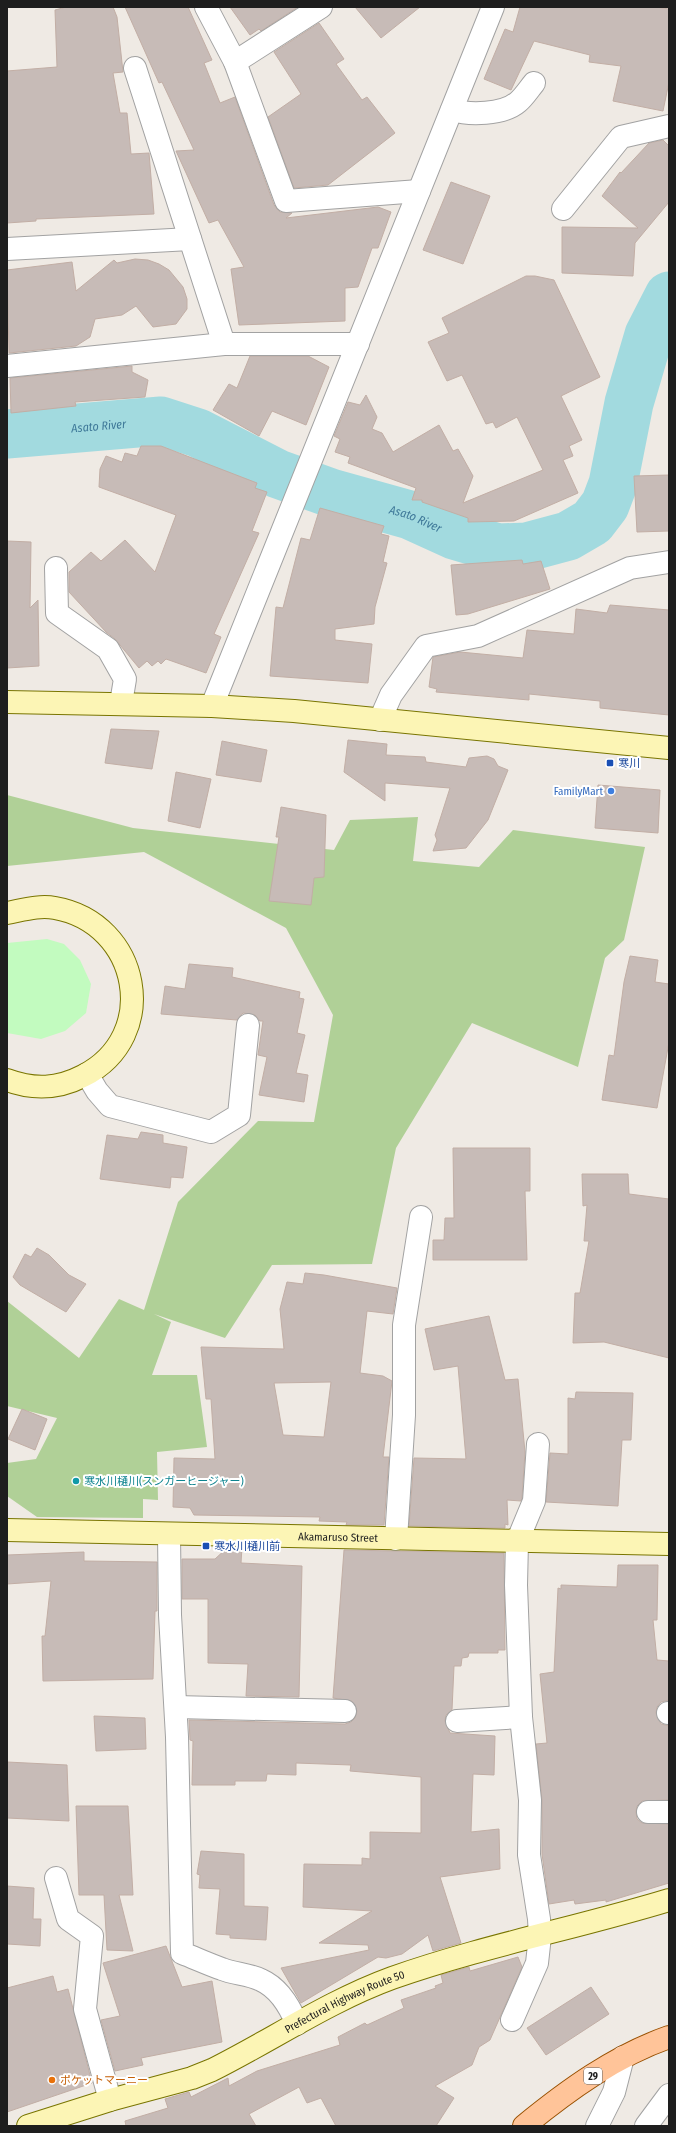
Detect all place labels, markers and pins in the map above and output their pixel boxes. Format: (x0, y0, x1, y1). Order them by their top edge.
place label: 寒川 (618, 757, 640, 770)
marker: 寒川 (605, 758, 615, 768)
place label: FamilyMart (554, 785, 603, 798)
marker: FamilyMart (606, 786, 616, 796)
place label: 寒水川樋川(スンガーヒージャー) (84, 1475, 244, 1488)
marker: 寒水川樋川(スンガーヒージャー) (71, 1476, 81, 1486)
place label: 寒水川樋川前 (214, 1540, 280, 1553)
marker: 寒水川樋川前 (201, 1541, 211, 1551)
place label: ポケットマーニー (60, 2074, 148, 2087)
marker: ポケットマーニー (47, 2075, 57, 2085)

